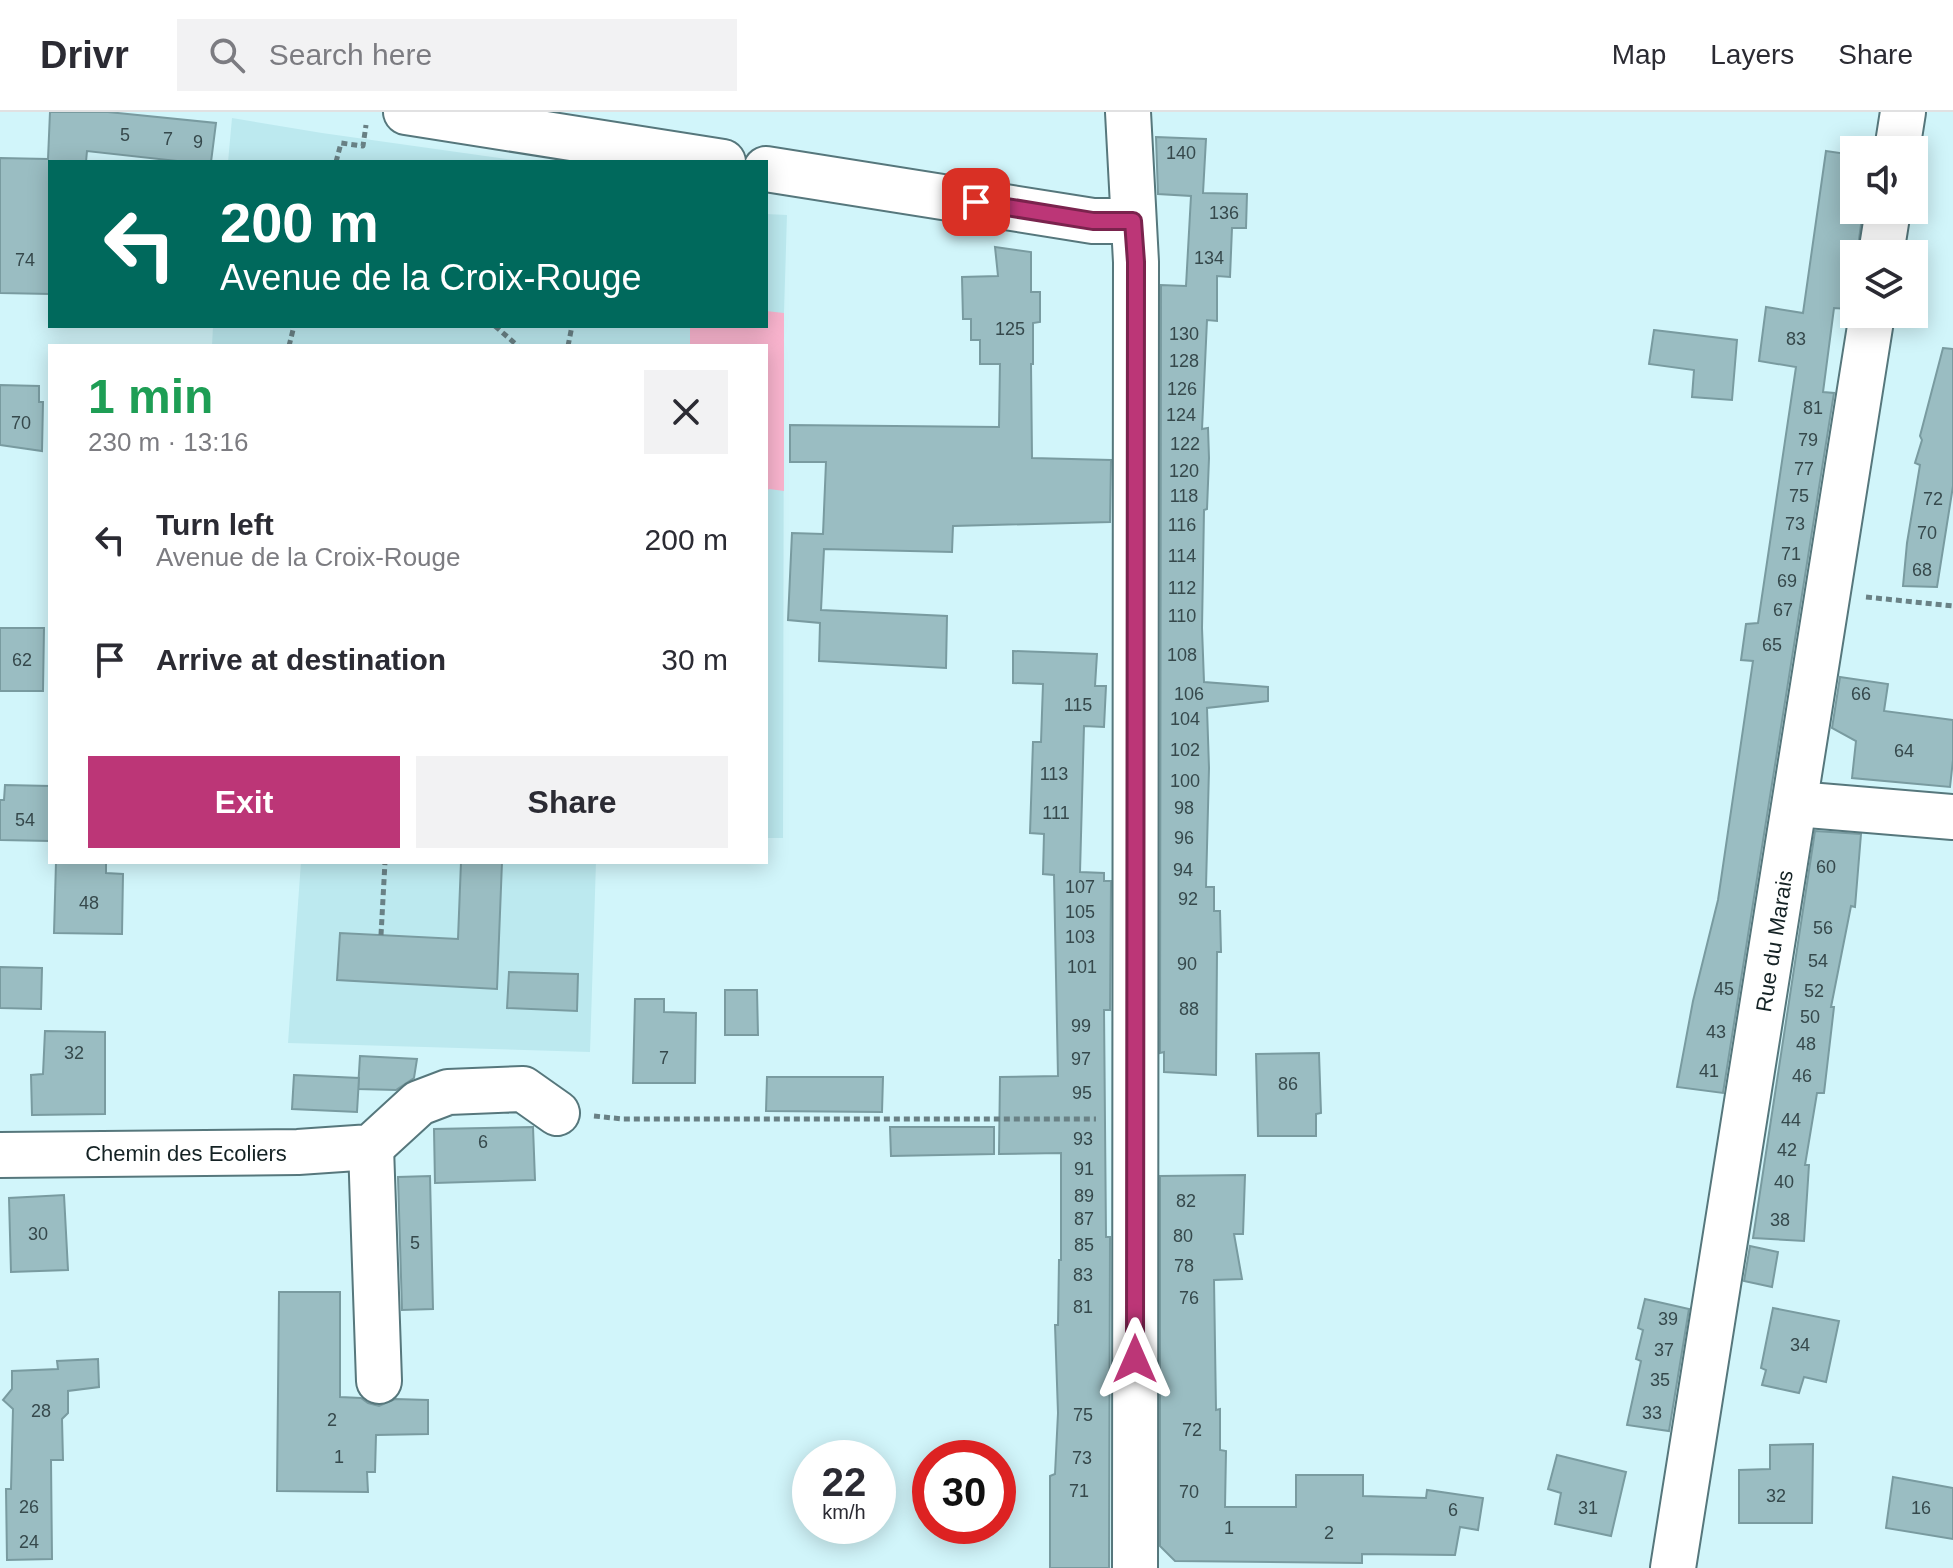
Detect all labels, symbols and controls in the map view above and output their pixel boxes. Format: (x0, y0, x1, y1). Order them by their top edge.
search box (177, 19, 737, 91)
icon: search (205, 33, 249, 77)
text: Drivr (40, 34, 129, 76)
text: Search here (269, 38, 432, 71)
text: Map (1612, 39, 1666, 70)
text: Layers (1710, 39, 1794, 70)
text: Share (1838, 39, 1913, 70)
house number: 5 (120, 125, 130, 145)
house number: 7 (163, 129, 173, 149)
house number: 9 (193, 132, 203, 152)
map controls (1840, 136, 1928, 328)
button: sound (1840, 136, 1928, 224)
house number: 140 (1166, 143, 1196, 163)
pin (942, 168, 1010, 236)
icon: arrive (954, 180, 998, 224)
text: 200 m (220, 191, 379, 254)
icon: left (88, 192, 192, 296)
house number: 136 (1209, 203, 1239, 223)
button: layers (1840, 240, 1928, 328)
house number: 134 (1194, 248, 1224, 268)
house number: 74 (15, 250, 35, 270)
text: Avenue de la Croix-Rouge (220, 257, 642, 298)
house number: 125 (995, 319, 1025, 339)
house number: 130 (1169, 324, 1199, 344)
house number: 83 (1786, 329, 1806, 349)
house number: 128 (1169, 351, 1199, 371)
text: 1 min (88, 370, 213, 423)
button: close (644, 370, 728, 454)
house number: 126 (1167, 379, 1197, 399)
house number: 81 (1803, 398, 1823, 418)
house number: 124 (1166, 405, 1196, 425)
house number: 70 (11, 413, 31, 433)
text: 230 m · 13:16 (88, 427, 248, 457)
house number: 79 (1798, 430, 1818, 450)
house number: 122 (1170, 434, 1200, 454)
house number: 77 (1794, 459, 1814, 479)
house number: 120 (1169, 461, 1199, 481)
house number: 118 (1170, 486, 1198, 506)
house number: 75 (1789, 486, 1809, 506)
house number: 72 (1923, 489, 1943, 509)
text: Turn left (156, 508, 274, 541)
house number: 73 (1785, 514, 1805, 534)
house number: 116 (1168, 515, 1196, 535)
icon: left (88, 518, 132, 562)
text: 200 m (645, 523, 728, 556)
house number: 70 (1917, 523, 1937, 543)
text: Avenue de la Croix-Rouge (156, 542, 460, 572)
house number: 71 (1781, 544, 1801, 564)
house number: 114 (1168, 546, 1196, 566)
house number: 68 (1912, 560, 1932, 580)
house number: 69 (1777, 571, 1797, 591)
house number: 112 (1168, 578, 1196, 598)
house number: 67 (1773, 600, 1793, 620)
house number: 110 (1168, 606, 1196, 626)
house number: 65 (1762, 635, 1782, 655)
icon: arrive (88, 638, 132, 682)
text: Arrive at destination (156, 643, 446, 676)
text: 30 m (661, 643, 728, 676)
house number: 108 (1167, 645, 1197, 665)
house number: 62 (12, 650, 32, 670)
house number: 106 (1174, 684, 1204, 704)
house number: 66 (1851, 684, 1871, 704)
house number: 115 (1064, 695, 1092, 715)
house number: 104 (1170, 709, 1200, 729)
house number: 102 (1170, 740, 1200, 760)
house number: 64 (1894, 741, 1914, 761)
button: Exit (88, 756, 400, 848)
button: Share (416, 756, 728, 848)
house number: 113 (1040, 764, 1068, 784)
house number: 100 (1170, 771, 1200, 791)
house number: 98 (1174, 798, 1194, 818)
house number: 111 (1042, 803, 1070, 823)
house number: 54 (15, 810, 35, 830)
house number: 96 (1174, 828, 1194, 848)
house number: 60 (1816, 857, 1836, 877)
house number: 94 (1173, 860, 1193, 880)
street label: Rue du Marais (1751, 868, 1798, 1014)
house number: 107 (1065, 877, 1095, 897)
house number: 92 (1178, 889, 1198, 909)
house number: 48 (79, 893, 99, 913)
house number: 105 (1065, 902, 1095, 922)
house number: 56 (1813, 918, 1833, 938)
house number: 103 (1065, 927, 1095, 947)
house number: 54 (1808, 951, 1828, 971)
house number: 90 (1177, 954, 1197, 974)
house number: 101 (1067, 957, 1097, 977)
house number: 45 (1714, 979, 1734, 999)
house number: 52 (1804, 981, 1824, 1001)
house number: 88 (1179, 999, 1199, 1019)
house number: 50 (1800, 1007, 1820, 1027)
house number: 99 (1071, 1016, 1091, 1036)
house number: 43 (1706, 1022, 1726, 1042)
house number: 48 (1796, 1034, 1816, 1054)
house number: 32 (64, 1043, 84, 1063)
house number: 7 (659, 1048, 669, 1068)
house number: 97 (1071, 1049, 1091, 1069)
house number: 41 (1699, 1061, 1719, 1081)
house number: 46 (1792, 1066, 1812, 1086)
house number: 86 (1278, 1074, 1298, 1094)
house number: 95 (1072, 1083, 1092, 1103)
house number: 44 (1781, 1110, 1801, 1130)
house number: 93 (1073, 1129, 1093, 1149)
house number: 6 (478, 1132, 488, 1152)
house number: 42 (1777, 1140, 1797, 1160)
street label: Chemin des Ecoliers (85, 1141, 287, 1166)
house number: 91 (1074, 1159, 1094, 1179)
house number: 40 (1774, 1172, 1794, 1192)
house number: 89 (1074, 1186, 1094, 1206)
house number: 82 (1176, 1191, 1196, 1211)
house number: 87 (1074, 1209, 1094, 1229)
house number: 38 (1770, 1210, 1790, 1230)
house number: 30 (28, 1224, 48, 1244)
house number: 80 (1173, 1226, 1193, 1246)
house number: 5 (410, 1233, 420, 1253)
house number: 85 (1074, 1235, 1094, 1255)
house number: 78 (1174, 1256, 1194, 1276)
house number: 83 (1073, 1265, 1093, 1285)
house number: 76 (1179, 1288, 1199, 1308)
house number: 81 (1073, 1297, 1093, 1317)
house number: 39 (1658, 1309, 1678, 1329)
position arrow (1093, 1317, 1177, 1401)
house number: 34 (1790, 1335, 1810, 1355)
house number: 37 (1654, 1340, 1674, 1360)
house number: 35 (1650, 1370, 1670, 1390)
house number: 28 (31, 1401, 51, 1421)
house number: 33 (1642, 1403, 1662, 1423)
house number: 75 (1073, 1405, 1093, 1425)
house number: 2 (327, 1410, 337, 1430)
house number: 72 (1182, 1420, 1202, 1440)
speed limit sign: 30 (912, 1440, 1016, 1544)
house number: 1 (334, 1447, 344, 1467)
house number: 73 (1072, 1448, 1092, 1468)
text: 22 (822, 1460, 866, 1504)
house number: 71 (1069, 1481, 1089, 1501)
house number: 70 (1179, 1482, 1199, 1502)
house number: 32 (1766, 1486, 1786, 1506)
house number: 26 (19, 1497, 39, 1517)
house number: 31 (1578, 1498, 1598, 1518)
house number: 16 (1911, 1498, 1931, 1518)
house number: 6 (1448, 1500, 1458, 1520)
text: km/h (822, 1501, 866, 1523)
house number: 1 (1224, 1518, 1234, 1538)
house number: 2 (1324, 1523, 1334, 1543)
house number: 24 (19, 1532, 39, 1552)

